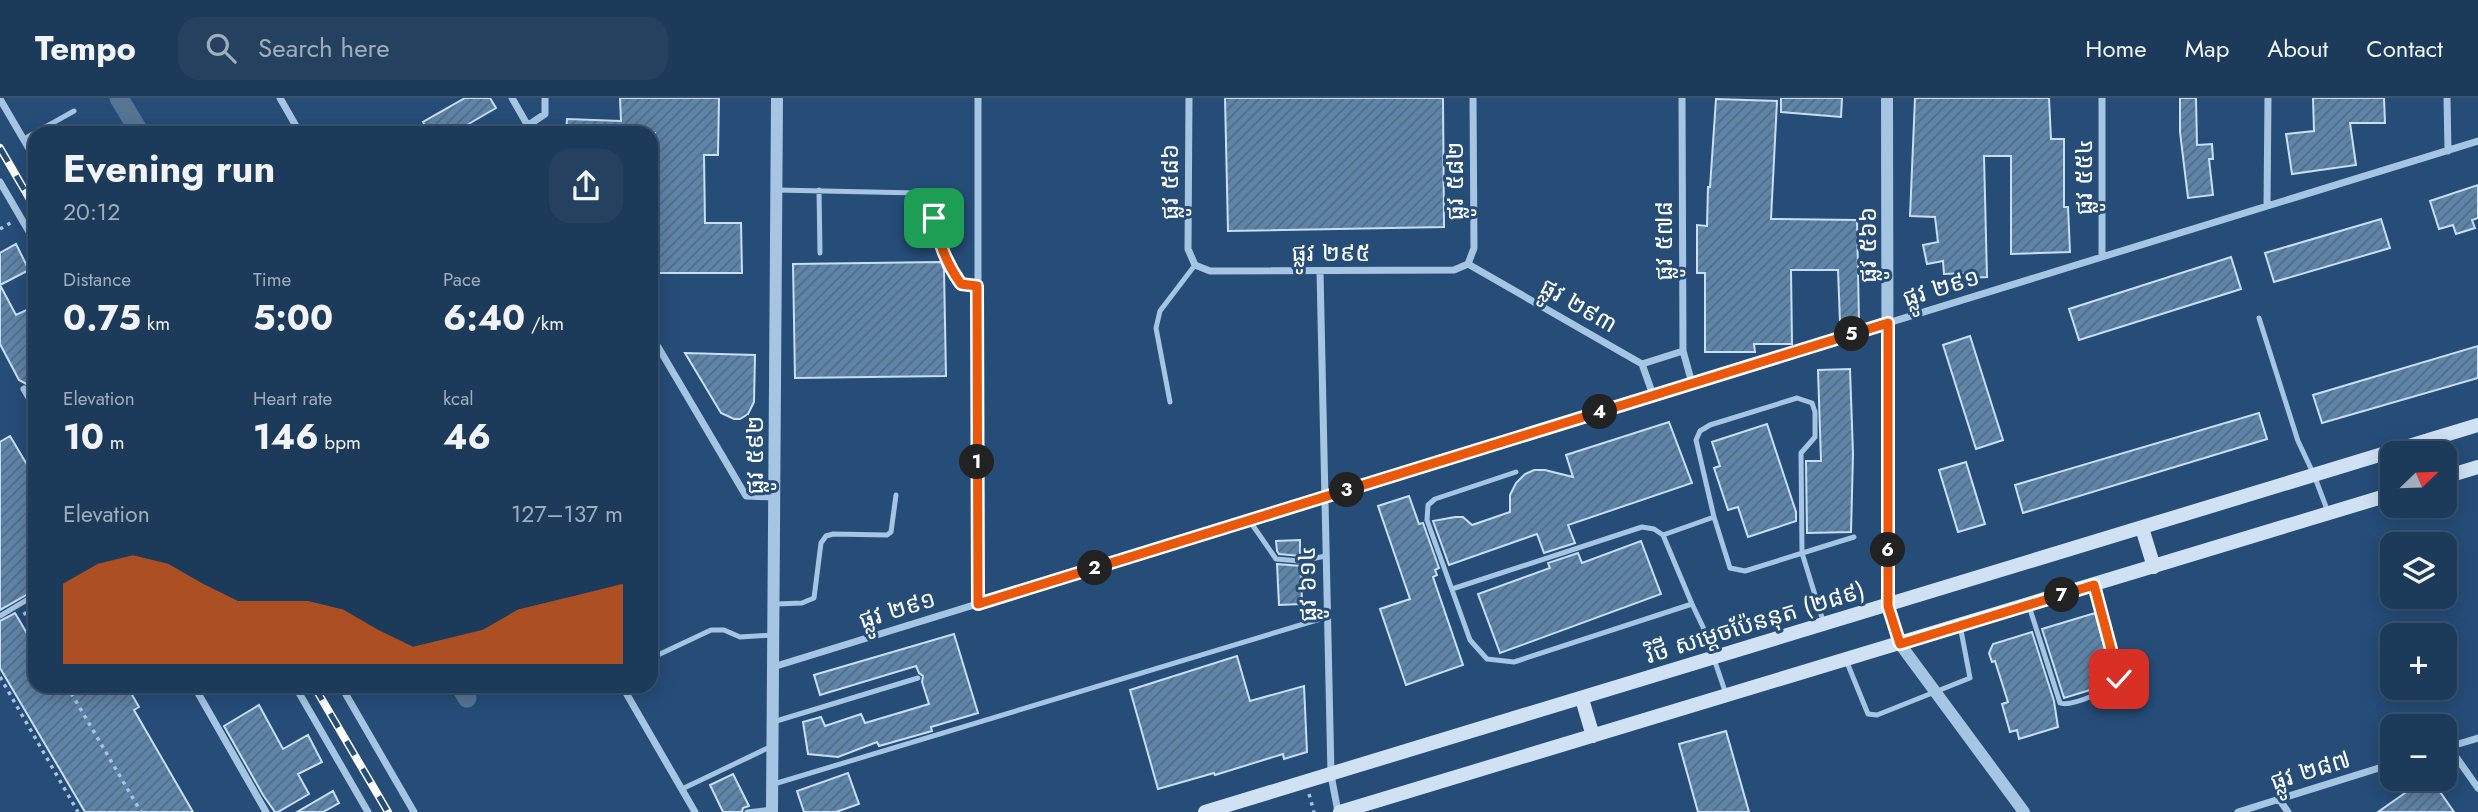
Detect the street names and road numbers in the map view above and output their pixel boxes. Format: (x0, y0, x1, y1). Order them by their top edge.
street label: ផ្លូវ ៥៥៤ (2066, 139, 2106, 215)
street label: ផ្លូវ ៥៨២ (1437, 142, 1477, 220)
street label: ផ្លូវ ៥៨៦ (1152, 144, 1192, 220)
street label: ផ្លូវ ៥៧៨ (1646, 201, 1686, 281)
street label: ផ្លូវ ៥៦៦ (1850, 207, 1890, 283)
street label: ផ្លូវ ២៩៥ (1292, 235, 1370, 275)
street label: ផ្លូវ ២៩១ (1898, 259, 1985, 320)
street label: ផ្លូវ ២៩៣ (1531, 269, 1624, 346)
street label: ផ្លូវ ៥៩២ (737, 416, 777, 494)
street label: ផ្លូវ ៦១៤ (1289, 546, 1330, 622)
street label: វិថី សម្តេចប៉ែននុត (២៨៩) (1640, 572, 1869, 672)
street label: ផ្លូវ ២៩១ (854, 581, 941, 642)
street label: ផ្លូវ ២៨៧ (2266, 741, 2356, 804)

